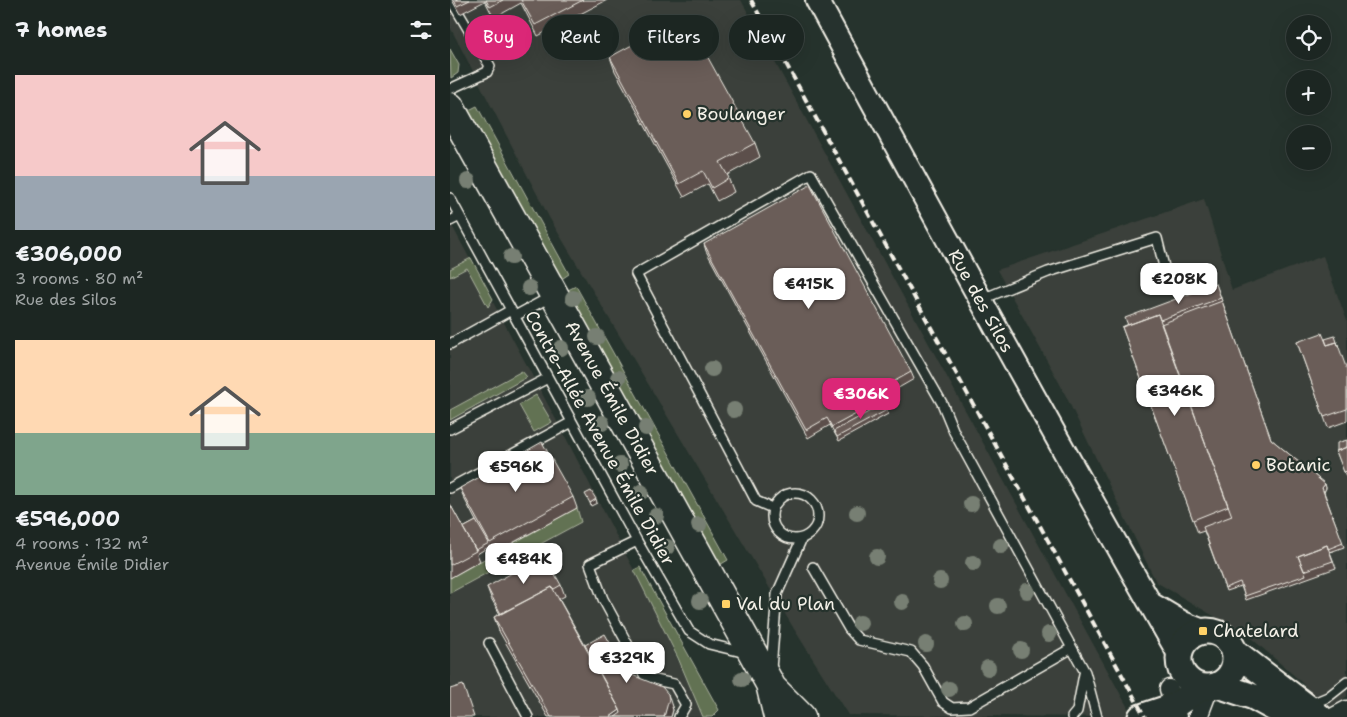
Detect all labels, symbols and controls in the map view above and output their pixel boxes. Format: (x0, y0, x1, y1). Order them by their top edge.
chip: Buy (465, 15, 532, 60)
chip: Rent (542, 15, 619, 60)
chip: Filters (629, 15, 719, 60)
chip: New (729, 15, 804, 60)
map controls (1286, 15, 1331, 170)
button: locate (1286, 15, 1331, 60)
text: 7 homes (15, 16, 107, 44)
icon: filters (407, 16, 435, 44)
button: + (1286, 70, 1331, 115)
place label: Boulanger (697, 102, 786, 126)
icon: home (180, 108, 270, 198)
marker: Boulanger (681, 108, 693, 120)
button: − (1286, 125, 1331, 170)
text: €306,000 (15, 240, 122, 268)
street label: Rue des Silos (943, 245, 1019, 357)
pin: €208K (1144, 262, 1214, 305)
text: 3 rooms · 80 m² (15, 268, 143, 289)
pin: €415K (774, 268, 844, 310)
text: €208K (1151, 268, 1207, 289)
text: €415K (784, 273, 834, 294)
text: Rue des Silos (15, 289, 117, 310)
street label: Contre-Allée Avenue Émile Didier (520, 306, 680, 570)
street label: Avenue Émile Didier (559, 316, 665, 480)
icon: home (180, 373, 270, 463)
pin: €346K (1140, 374, 1210, 417)
pin: €306K (826, 378, 896, 420)
text: €346K (1147, 380, 1203, 401)
text: €306K (833, 383, 889, 404)
pin: €596K (481, 450, 551, 493)
place label: Botanic (1266, 453, 1331, 477)
text: €596K (489, 456, 543, 477)
marker: Botanic (1250, 459, 1262, 471)
text: €596,000 (15, 505, 120, 533)
text: 4 rooms · 132 m² (15, 533, 149, 554)
pin: €484K (489, 542, 559, 585)
text: €484K (496, 548, 552, 569)
text: Avenue Émile Didier (15, 554, 169, 575)
place label: Val du Plan (736, 592, 835, 616)
marker: Val du Plan (720, 598, 732, 610)
place label: Chatelard (1213, 619, 1299, 643)
marker: Chatelard (1197, 625, 1209, 637)
pin: €329K (592, 642, 662, 684)
text: €329K (600, 647, 654, 668)

